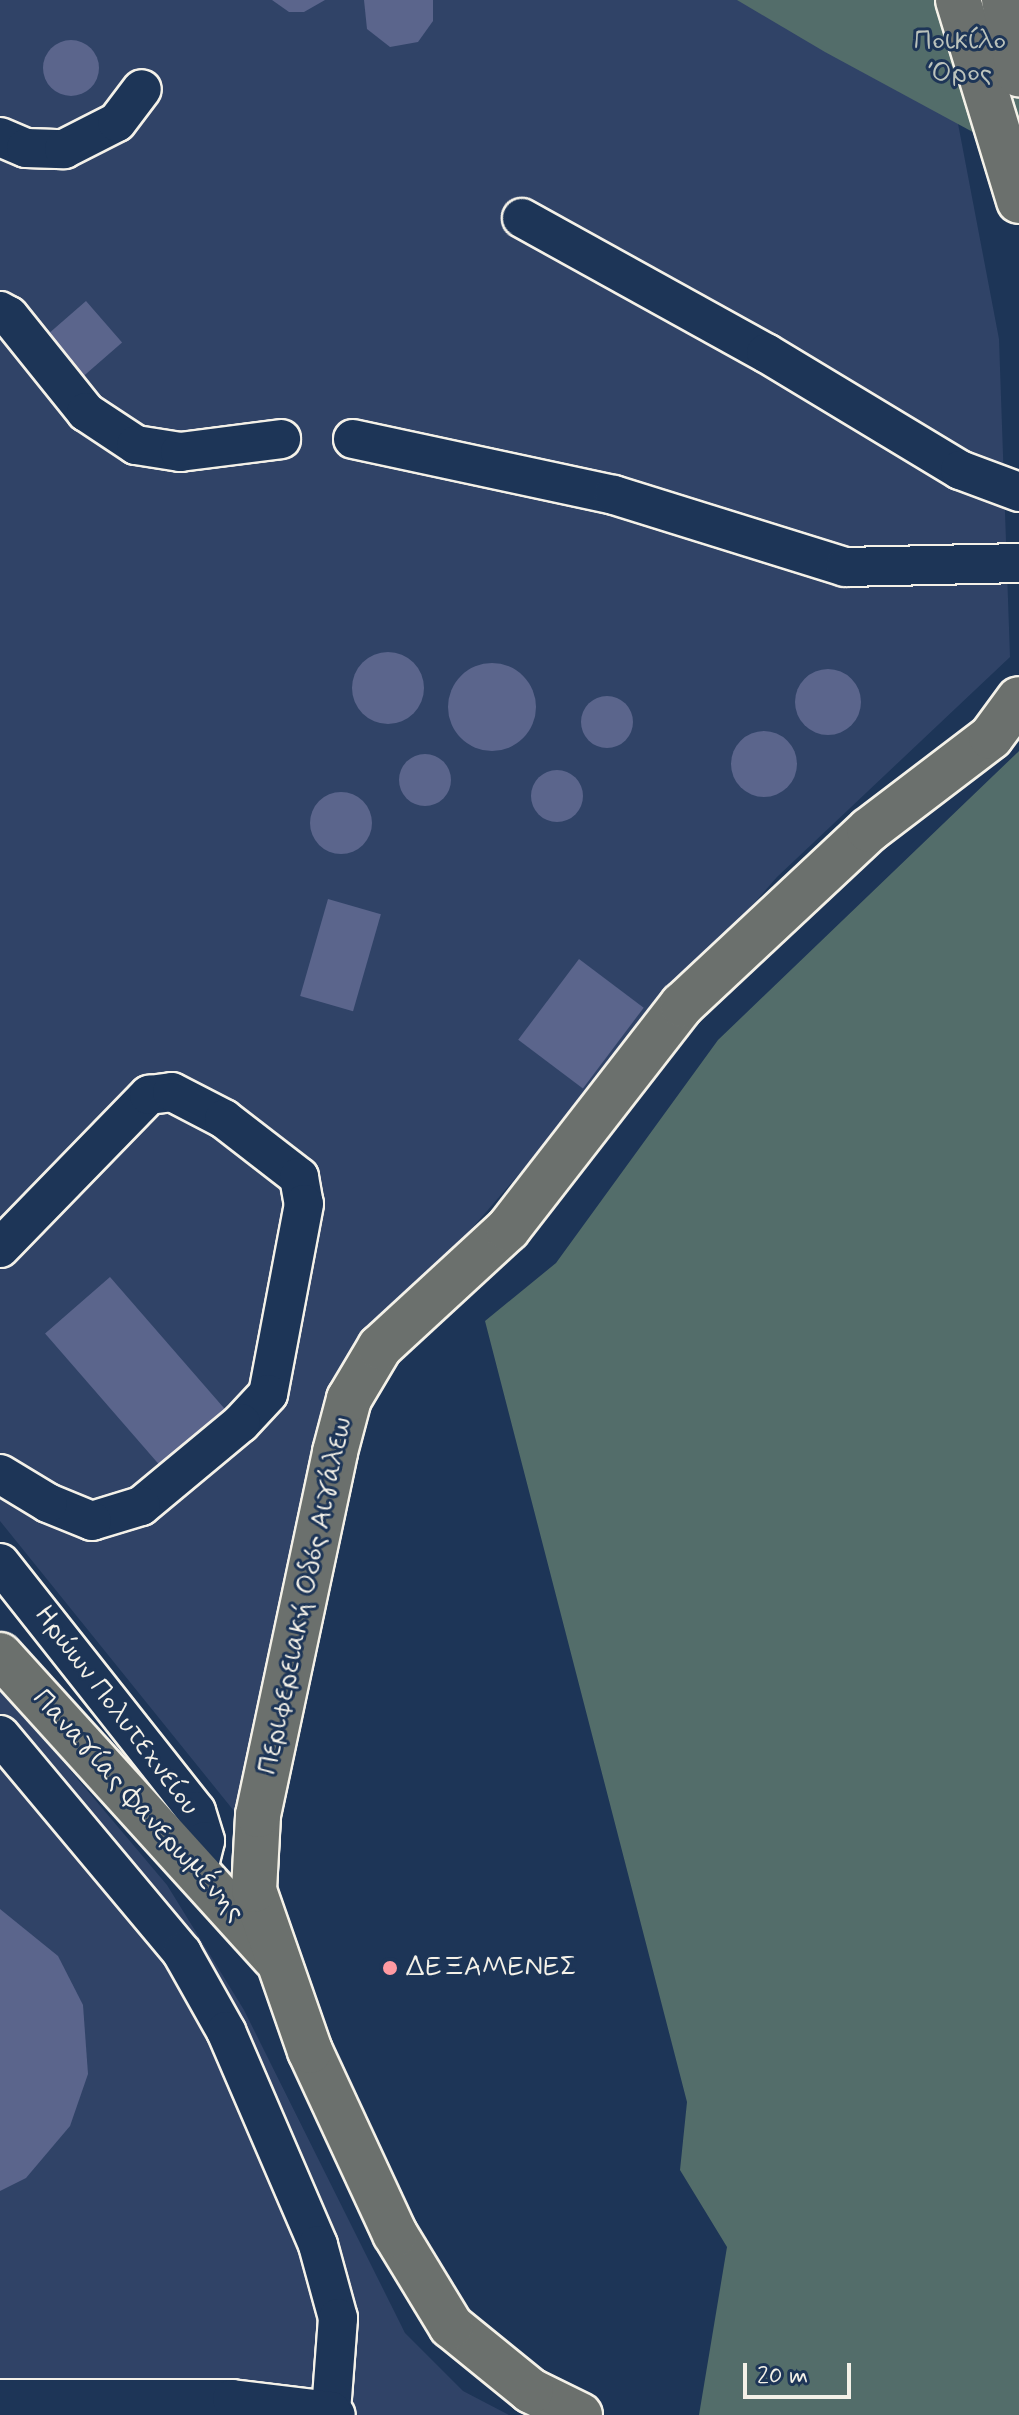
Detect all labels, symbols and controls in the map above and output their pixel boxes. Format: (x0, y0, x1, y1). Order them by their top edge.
park label: Ποικίλο Όρος (914, 25, 1006, 91)
street label: Περιφερειακή Οδός Αιγάλεω (252, 1414, 360, 1778)
street label: Ηρώων Πολυτεχνείου (26, 1600, 206, 1822)
street label: Παναγίας Φανερωμένης (25, 1683, 251, 1929)
place label: ΔΕΞΑΜΕΝΕΣ (406, 1951, 577, 1985)
marker: ΔΕΞΑΜΕΝΕΣ (381, 1959, 399, 1977)
scale bar (747, 2347, 855, 2397)
text: 20 m (757, 2361, 808, 2392)

